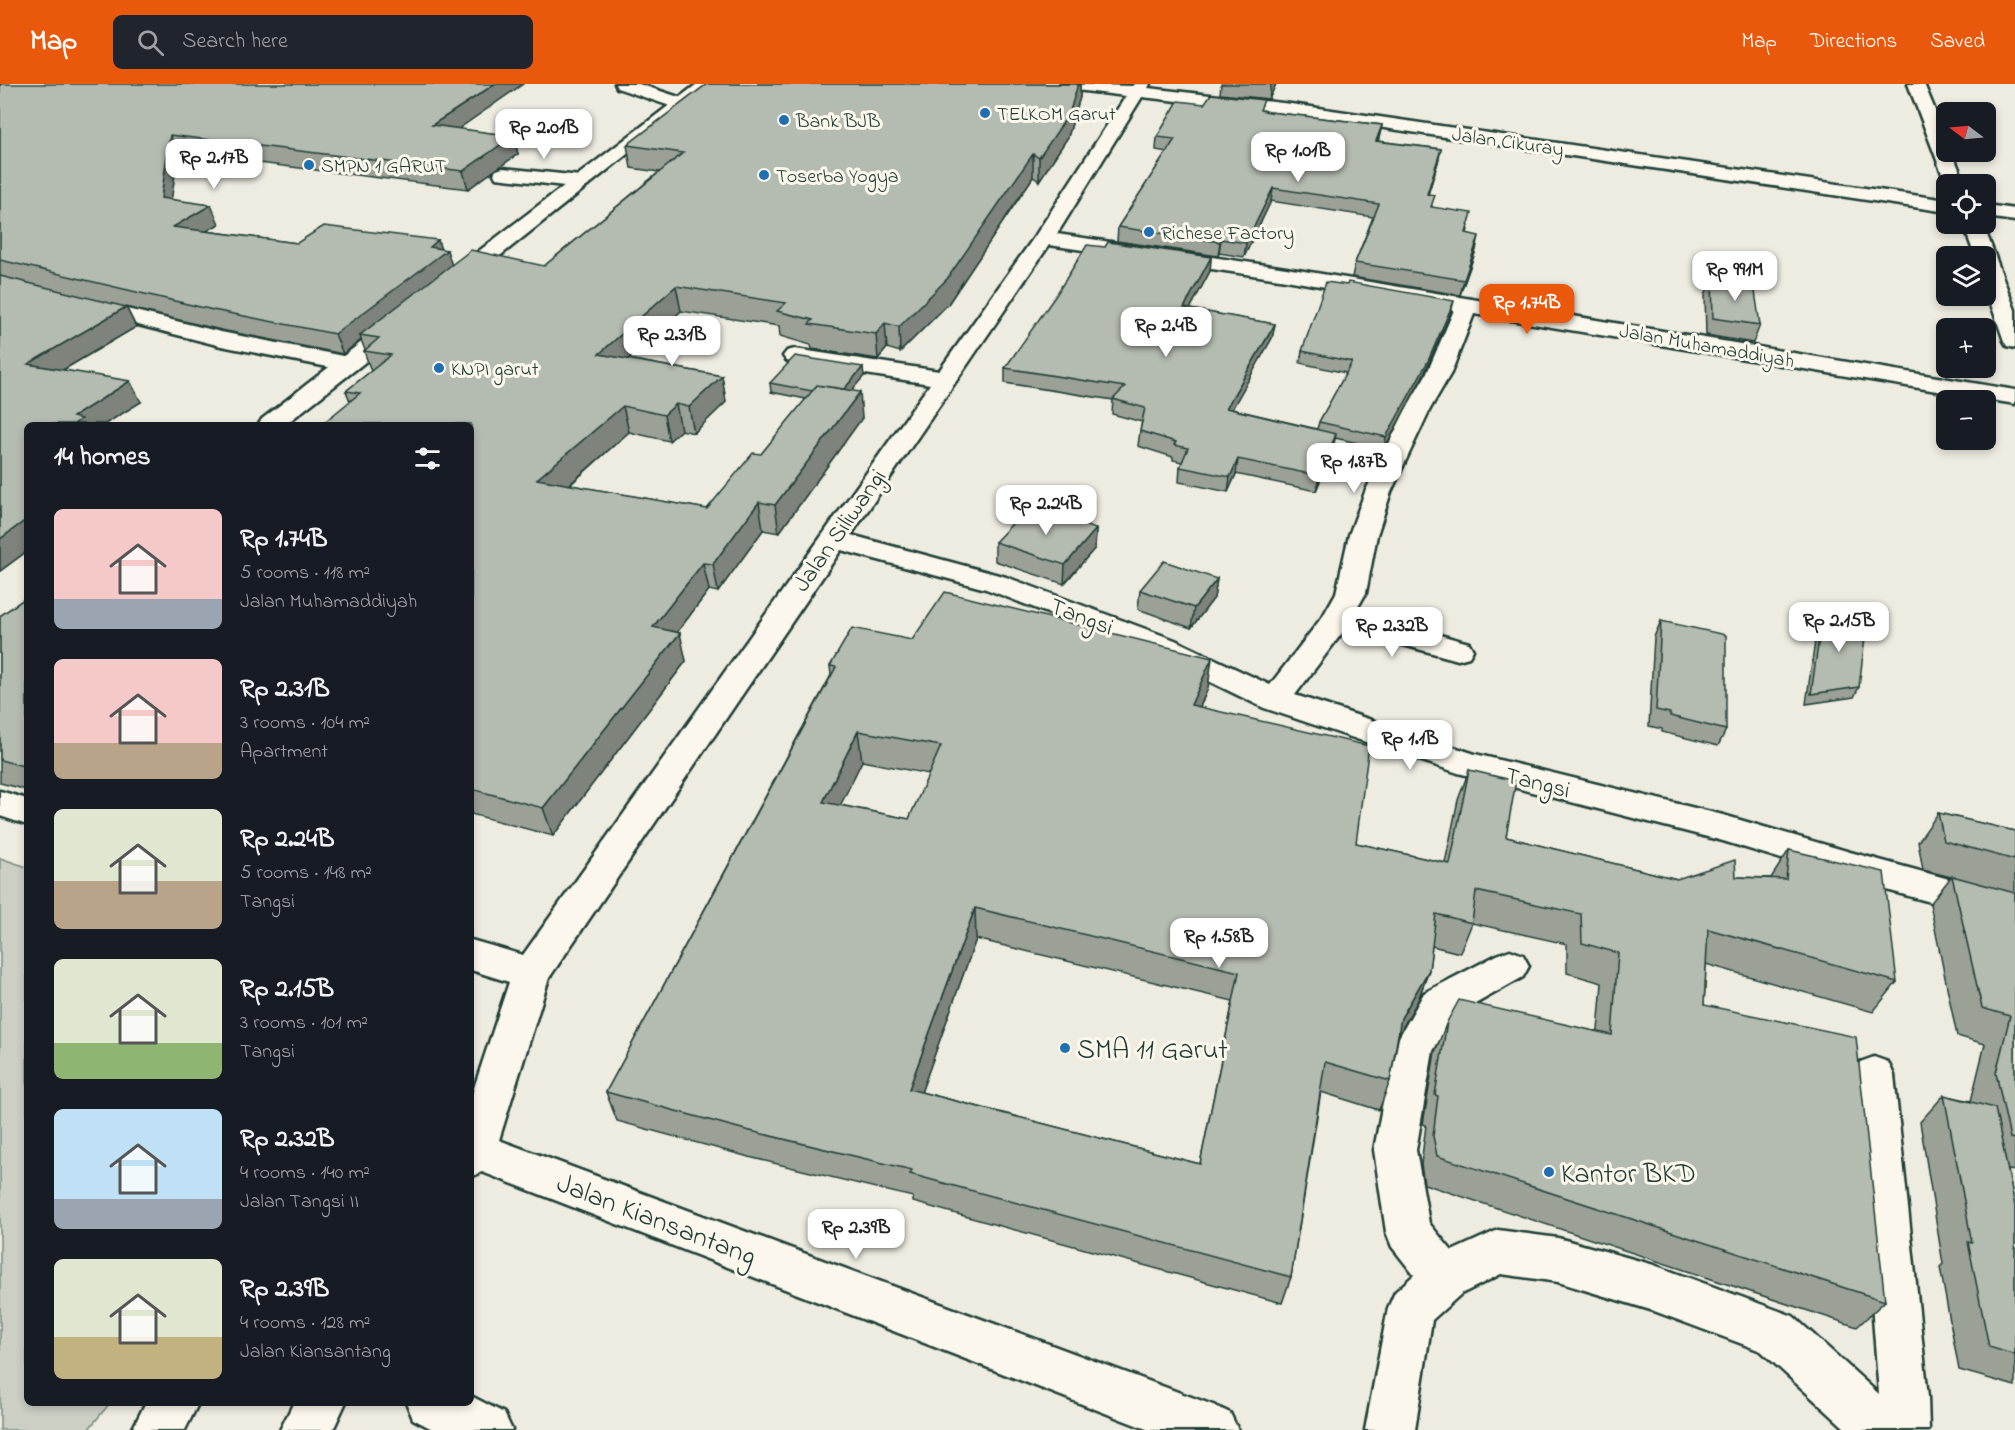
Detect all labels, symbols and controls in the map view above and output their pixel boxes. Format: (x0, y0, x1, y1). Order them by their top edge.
search box (113, 15, 533, 69)
text: Map (30, 22, 77, 63)
icon: search (134, 26, 167, 59)
text: Search here (182, 26, 288, 58)
text: Map (1741, 27, 1777, 57)
text: Directions (1810, 27, 1897, 57)
text: Saved (1930, 27, 1985, 57)
place label: TELKOM Garut (997, 101, 1116, 130)
north arrow (1936, 102, 1996, 162)
map controls (1936, 102, 1996, 450)
marker: TELKOM Garut (978, 106, 992, 120)
place label: Bank BJB (795, 108, 881, 137)
pin: Rp 2.01B (482, 109, 606, 160)
marker: Bank BJB (777, 113, 791, 127)
text: Rp 2.01B (509, 114, 579, 143)
street label: Jalan Cikuray (1450, 121, 1565, 166)
pin: Rp 1.01B (1236, 132, 1360, 183)
text: Rp 1.01B (1265, 137, 1331, 166)
pin: Rp 2.17B (152, 139, 276, 190)
text: Rp 2.17B (179, 144, 249, 173)
place label: SMPN 1 GARUT (321, 153, 446, 182)
marker: SMPN 1 GARUT (302, 158, 316, 172)
place label: Toserba Yogya (776, 163, 899, 193)
marker: Toserba Yogya (757, 168, 771, 182)
button: locate (1936, 174, 1996, 234)
place label: Richese Factory (1161, 220, 1294, 249)
marker: Richese Factory (1142, 225, 1156, 239)
button: layers (1936, 246, 1996, 306)
pin: Rp 991M (1680, 251, 1790, 302)
text: Rp 991M (1706, 256, 1764, 285)
pin: Rp 1.74B (1465, 284, 1589, 335)
text: Rp 1.74B (1493, 289, 1561, 318)
pin: Rp 2.4B (1111, 307, 1221, 358)
text: Rp 2.4B (1135, 312, 1197, 341)
pin: Rp 2.31B (610, 316, 734, 367)
street label: Jalan Muhamaddiyah (1617, 318, 1796, 377)
button: + (1936, 318, 1996, 378)
text: Rp 2.31B (637, 321, 707, 350)
place label: KNPI garut (451, 356, 539, 386)
marker: KNPI garut (432, 361, 446, 375)
button: − (1936, 390, 1996, 450)
text: 14 homes (54, 439, 150, 477)
icon: filters (411, 442, 444, 475)
pin: Rp 1.87B (1292, 443, 1416, 494)
text: Rp 1.87B (1321, 448, 1387, 477)
street label: Jalan Siliwangi (786, 463, 896, 600)
pin: Rp 2.24B (984, 485, 1108, 536)
text: Rp 2.24B (1010, 490, 1082, 519)
text: Rp 1.74B (240, 521, 328, 559)
icon: home (102, 533, 174, 605)
text: 5 rooms · 118 m² (240, 559, 370, 588)
text: Jalan Muhamaddiyah (240, 588, 417, 617)
street label: Tangsi (1044, 590, 1118, 646)
pin: Rp 2.15B (1777, 602, 1901, 653)
pin: Rp 2.32B (1330, 607, 1454, 658)
text: Rp 2.15B (1803, 607, 1875, 636)
text: Rp 2.32B (1356, 612, 1428, 641)
text: Rp 2.31B (240, 671, 330, 709)
icon: home (102, 683, 174, 755)
text: 3 rooms · 104 m² (240, 709, 370, 738)
pin: Rp 1.1B (1355, 720, 1465, 771)
text: Rp 1.1B (1381, 725, 1439, 754)
text: Apartment (240, 738, 328, 767)
street label: Tangsi (1501, 759, 1574, 809)
text: Rp 2.24B (240, 821, 334, 859)
icon: home (102, 833, 174, 905)
text: 5 rooms · 148 m² (240, 859, 372, 888)
text: Tangsi (240, 888, 295, 917)
pin: Rp 1.58B (1157, 918, 1281, 969)
text: Rp 1.58B (1184, 923, 1254, 952)
text: Rp 2.15B (240, 971, 334, 1009)
icon: home (102, 983, 174, 1055)
text: 3 rooms · 101 m² (240, 1009, 368, 1038)
place label: SMA 11 Garut (1077, 1031, 1228, 1072)
text: Tangsi (240, 1038, 295, 1067)
marker: SMA 11 Garut (1058, 1041, 1072, 1055)
text: Rp 2.32B (240, 1121, 334, 1159)
icon: home (102, 1133, 174, 1205)
place label: Kantor BKD (1561, 1155, 1696, 1196)
text: 4 rooms · 140 m² (240, 1159, 370, 1188)
street label: Jalan Kiansantang (550, 1164, 762, 1278)
marker: Kantor BKD (1542, 1165, 1556, 1179)
text: Jalan Tangsi II (240, 1188, 359, 1217)
pin: Rp 2.39B (794, 1209, 918, 1260)
text: Rp 2.39B (822, 1214, 890, 1243)
text: Rp 2.39B (240, 1271, 329, 1309)
icon: home (102, 1283, 174, 1355)
text: 4 rooms · 128 m² (240, 1309, 370, 1338)
text: Jalan Kiansantang (240, 1338, 391, 1367)

